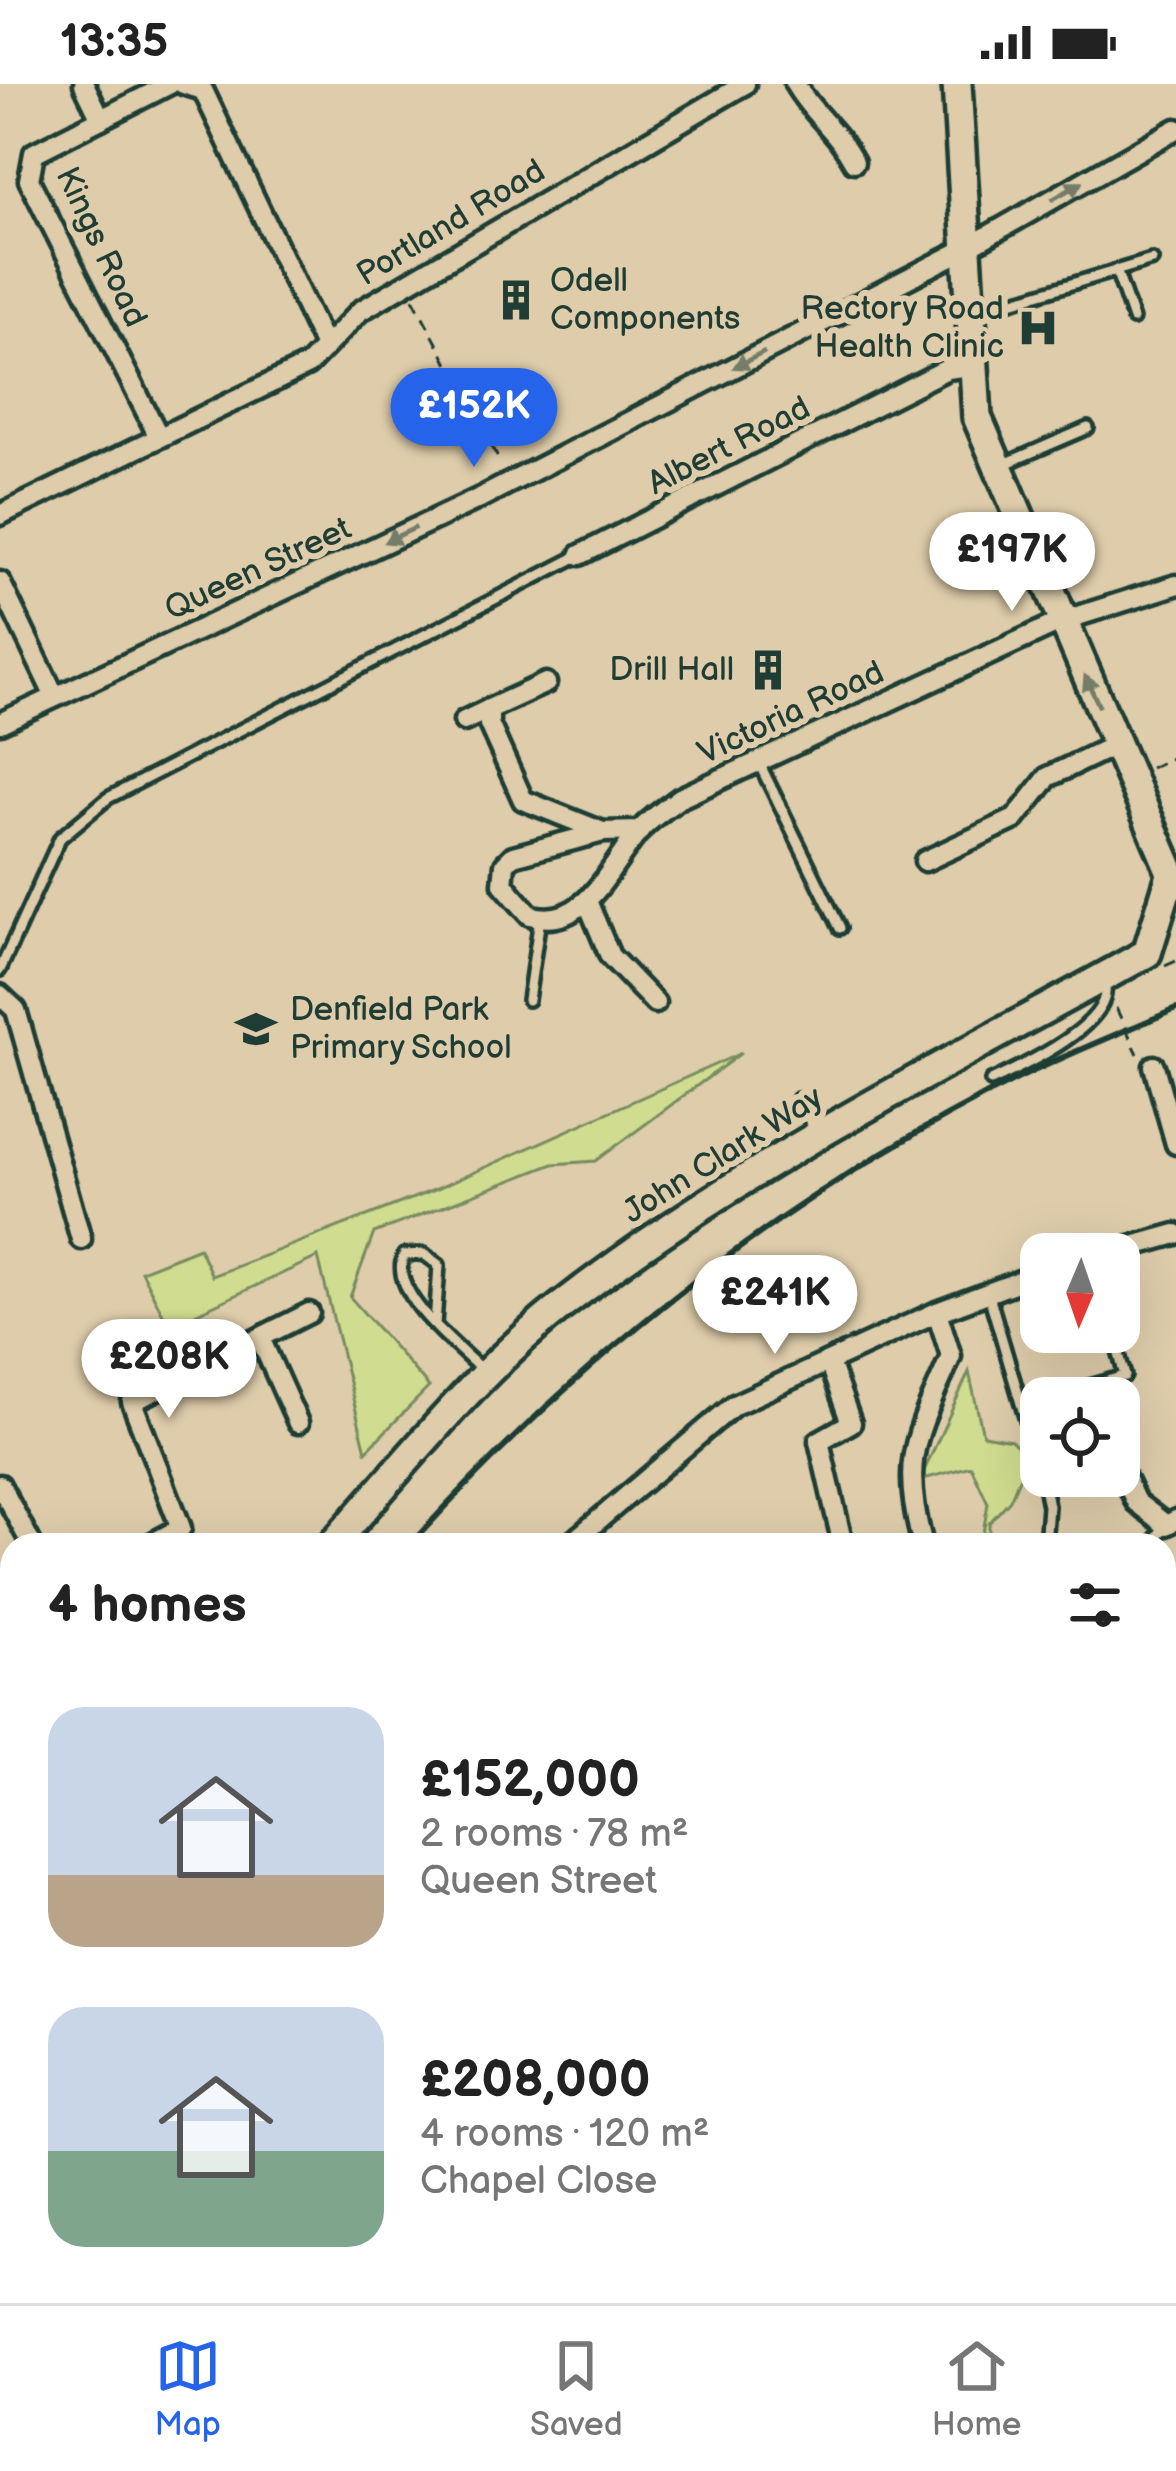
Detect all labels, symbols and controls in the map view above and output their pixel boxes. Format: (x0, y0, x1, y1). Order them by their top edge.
text: 13:35 (60, 15, 168, 70)
street label: Portland Road (350, 151, 552, 295)
street label: Kings Road (47, 161, 155, 333)
one-way arrow (1050, 182, 1083, 203)
place label: Odell Components (550, 261, 740, 339)
building icon: Odell Components (493, 277, 539, 323)
place label: Rectory Road Health Clinic (800, 289, 1004, 367)
hospital icon: Rectory Road Health Clinic (1015, 305, 1061, 351)
one-way arrow (731, 349, 766, 369)
pin: £152K (390, 368, 558, 470)
text: £152K (417, 383, 531, 430)
street label: Albert Road (641, 388, 817, 504)
street label: Queen Street (159, 508, 357, 630)
pin: £197K (928, 512, 1096, 614)
one-way arrow (382, 525, 417, 545)
text: £197K (956, 527, 1068, 574)
building icon: Drill Hall (745, 647, 791, 693)
place label: Drill Hall (609, 650, 734, 690)
street label: Victoria Road (692, 652, 890, 774)
one-way arrow (1082, 673, 1102, 708)
place label: Denfield Park Primary School (290, 990, 512, 1068)
school or university icon: Denfield Park Primary School (233, 1006, 279, 1052)
street label: John Clark Way (616, 1078, 830, 1232)
north arrow (1020, 1233, 1140, 1353)
map controls (1020, 1233, 1140, 1497)
pin: £241K (691, 1255, 859, 1357)
text: £241K (719, 1270, 831, 1317)
pin: £208K (85, 1319, 253, 1421)
text: £208K (108, 1334, 230, 1381)
button: locate (1020, 1377, 1140, 1497)
icon: filters (1062, 1572, 1128, 1638)
text: 4 homes (48, 1575, 247, 1636)
text: £152,000 (420, 1750, 640, 1811)
icon: home (144, 1755, 288, 1899)
text: 2 rooms · 78 m² (420, 1811, 689, 1858)
text: Queen Street (420, 1858, 657, 1905)
text: £208,000 (420, 2050, 650, 2111)
icon: home (144, 2055, 288, 2199)
text: 4 rooms · 120 m² (420, 2111, 710, 2158)
text: Chapel Close (420, 2158, 657, 2205)
tab: Map (155, 2333, 221, 2445)
tab: Saved (530, 2333, 623, 2445)
tab: Home (932, 2333, 1021, 2445)

